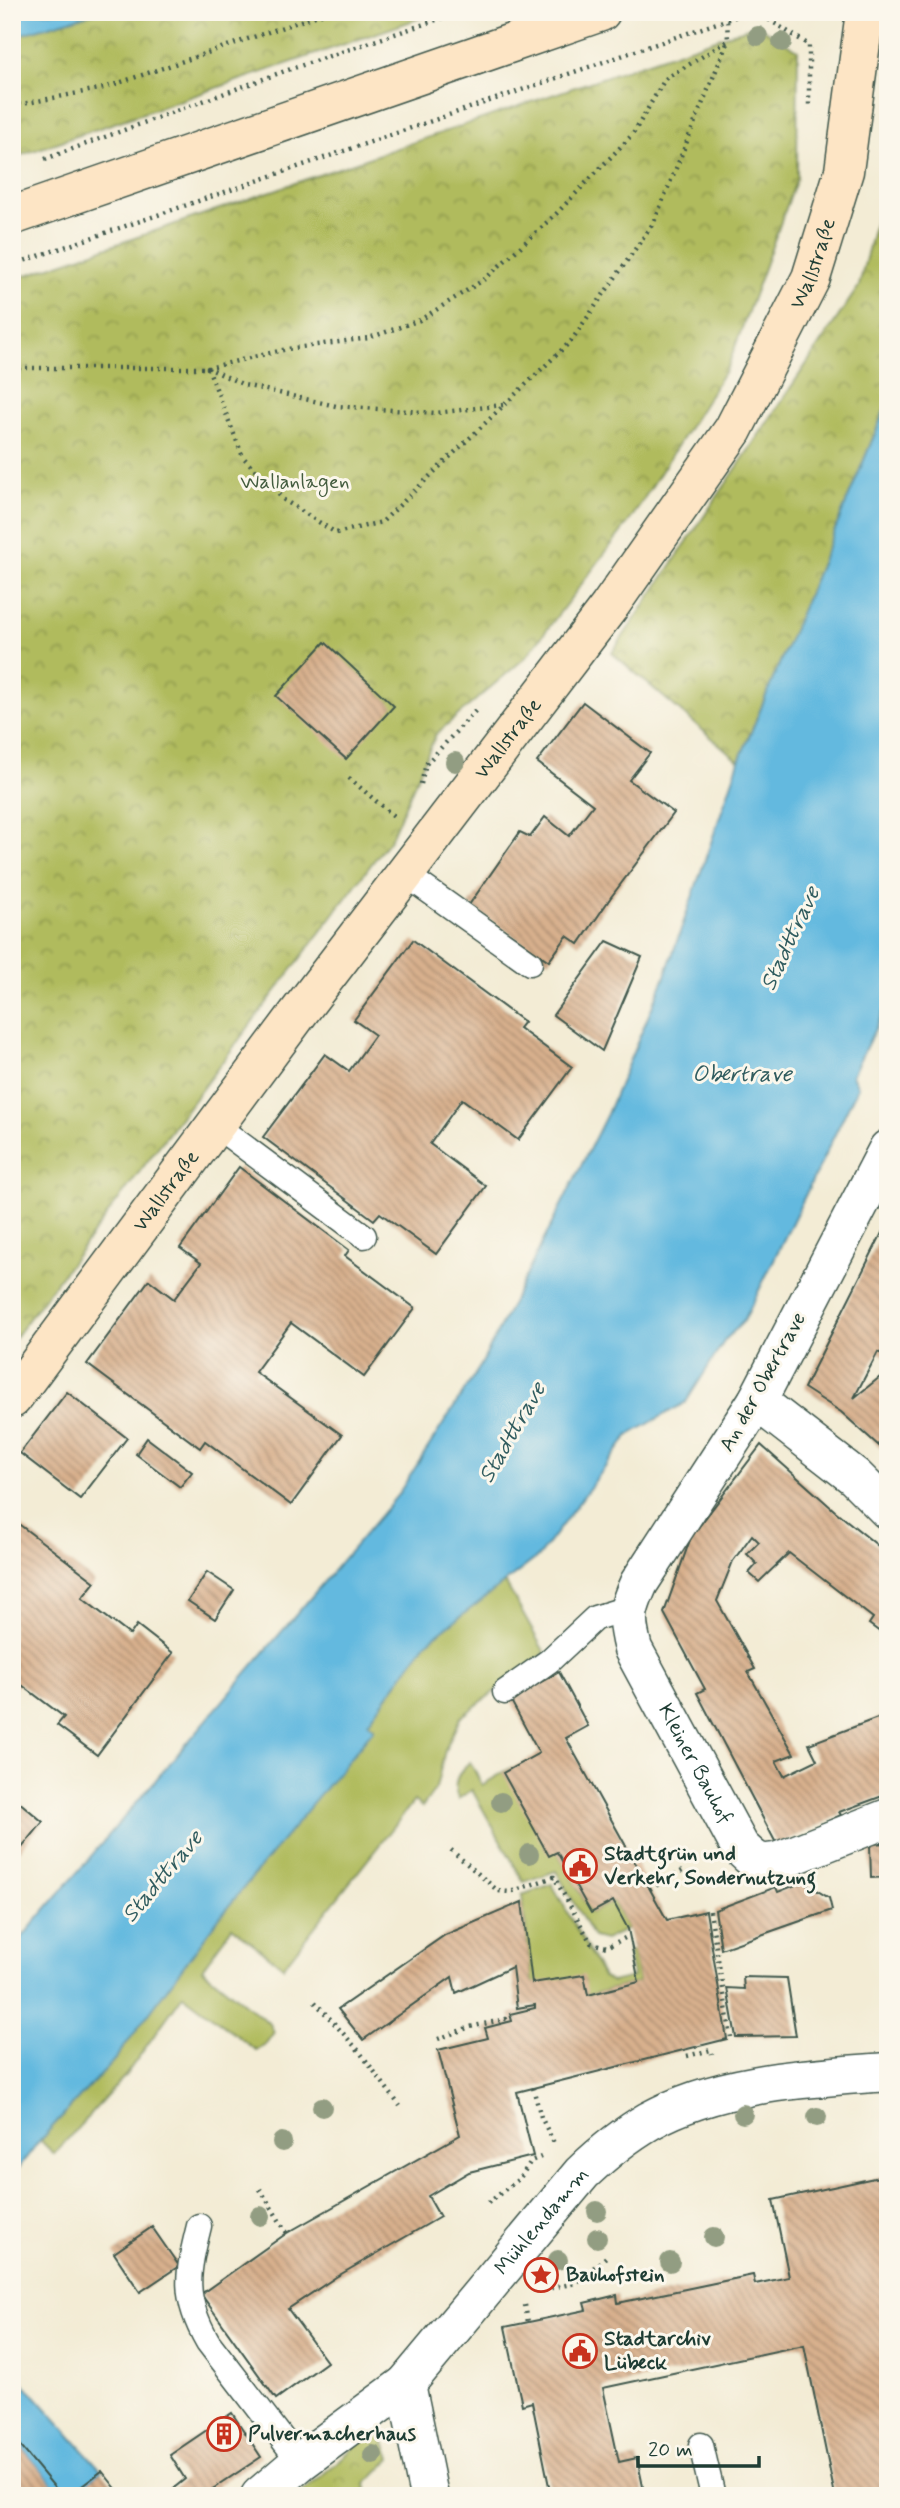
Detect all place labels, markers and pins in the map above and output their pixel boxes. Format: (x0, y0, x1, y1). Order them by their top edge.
place label: Stadtgrün und Verkehr, Sondernutzung (604, 1840, 816, 1894)
public building icon: Stadtgrün und Verkehr, Sondernutzung (561, 1847, 599, 1885)
place icon: Bauhofstein (522, 2256, 560, 2294)
place label: Bauhofstein (566, 2261, 664, 2289)
place label: Stadtarchiv Lübeck (604, 2325, 711, 2377)
public building icon: Stadtarchiv Lübeck (561, 2332, 599, 2370)
building icon: Pulvermacherhaus (205, 2415, 243, 2453)
place label: Pulvermacherhaus (248, 2420, 417, 2448)

